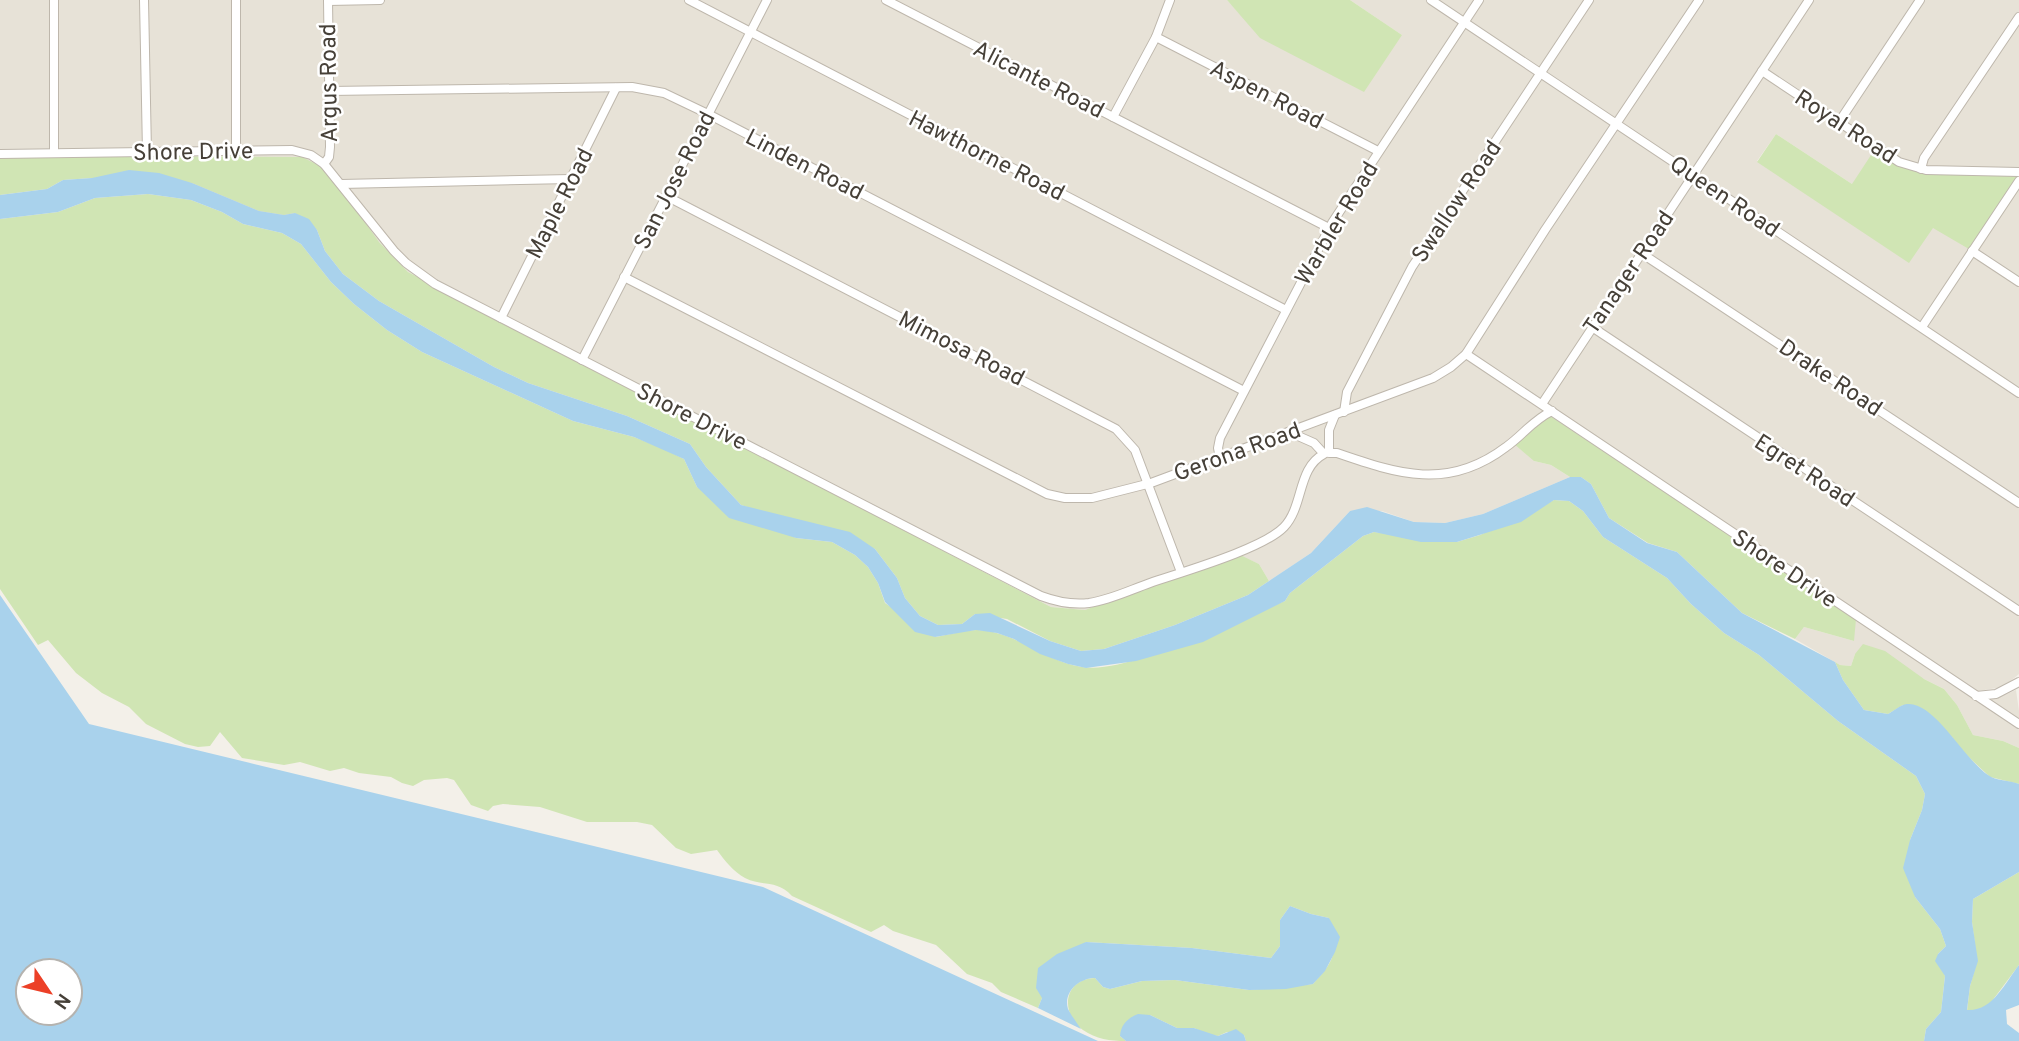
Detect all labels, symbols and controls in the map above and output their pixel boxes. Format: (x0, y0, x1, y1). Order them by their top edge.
street label: Argus Road (315, 23, 346, 143)
street label: Alicante Road (967, 36, 1108, 127)
street label: Aspen Road (1204, 55, 1328, 137)
street label: Royal Road (1788, 84, 1901, 172)
street label: Hawthorne Road (903, 105, 1069, 209)
street label: San Jose Road (629, 107, 723, 255)
street label: Linden Road (740, 124, 868, 208)
street label: Swallow Road (1407, 136, 1510, 269)
street label: Shore Drive (133, 138, 254, 169)
street label: Maple Road (521, 144, 601, 264)
street label: Queen Road (1663, 151, 1784, 245)
street label: Warbler Road (1290, 157, 1386, 291)
street label: Tanager Road (1578, 206, 1682, 341)
street label: Mimosa Road (893, 306, 1029, 394)
street label: Drake Road (1772, 334, 1887, 424)
street label: Shore Drive (631, 378, 751, 458)
street label: Gerona Road (1170, 417, 1305, 490)
street label: Egret Road (1748, 429, 1859, 515)
street label: Shore Drive (1726, 524, 1842, 616)
north arrow (14, 957, 84, 1027)
text: N (48, 988, 75, 1013)

